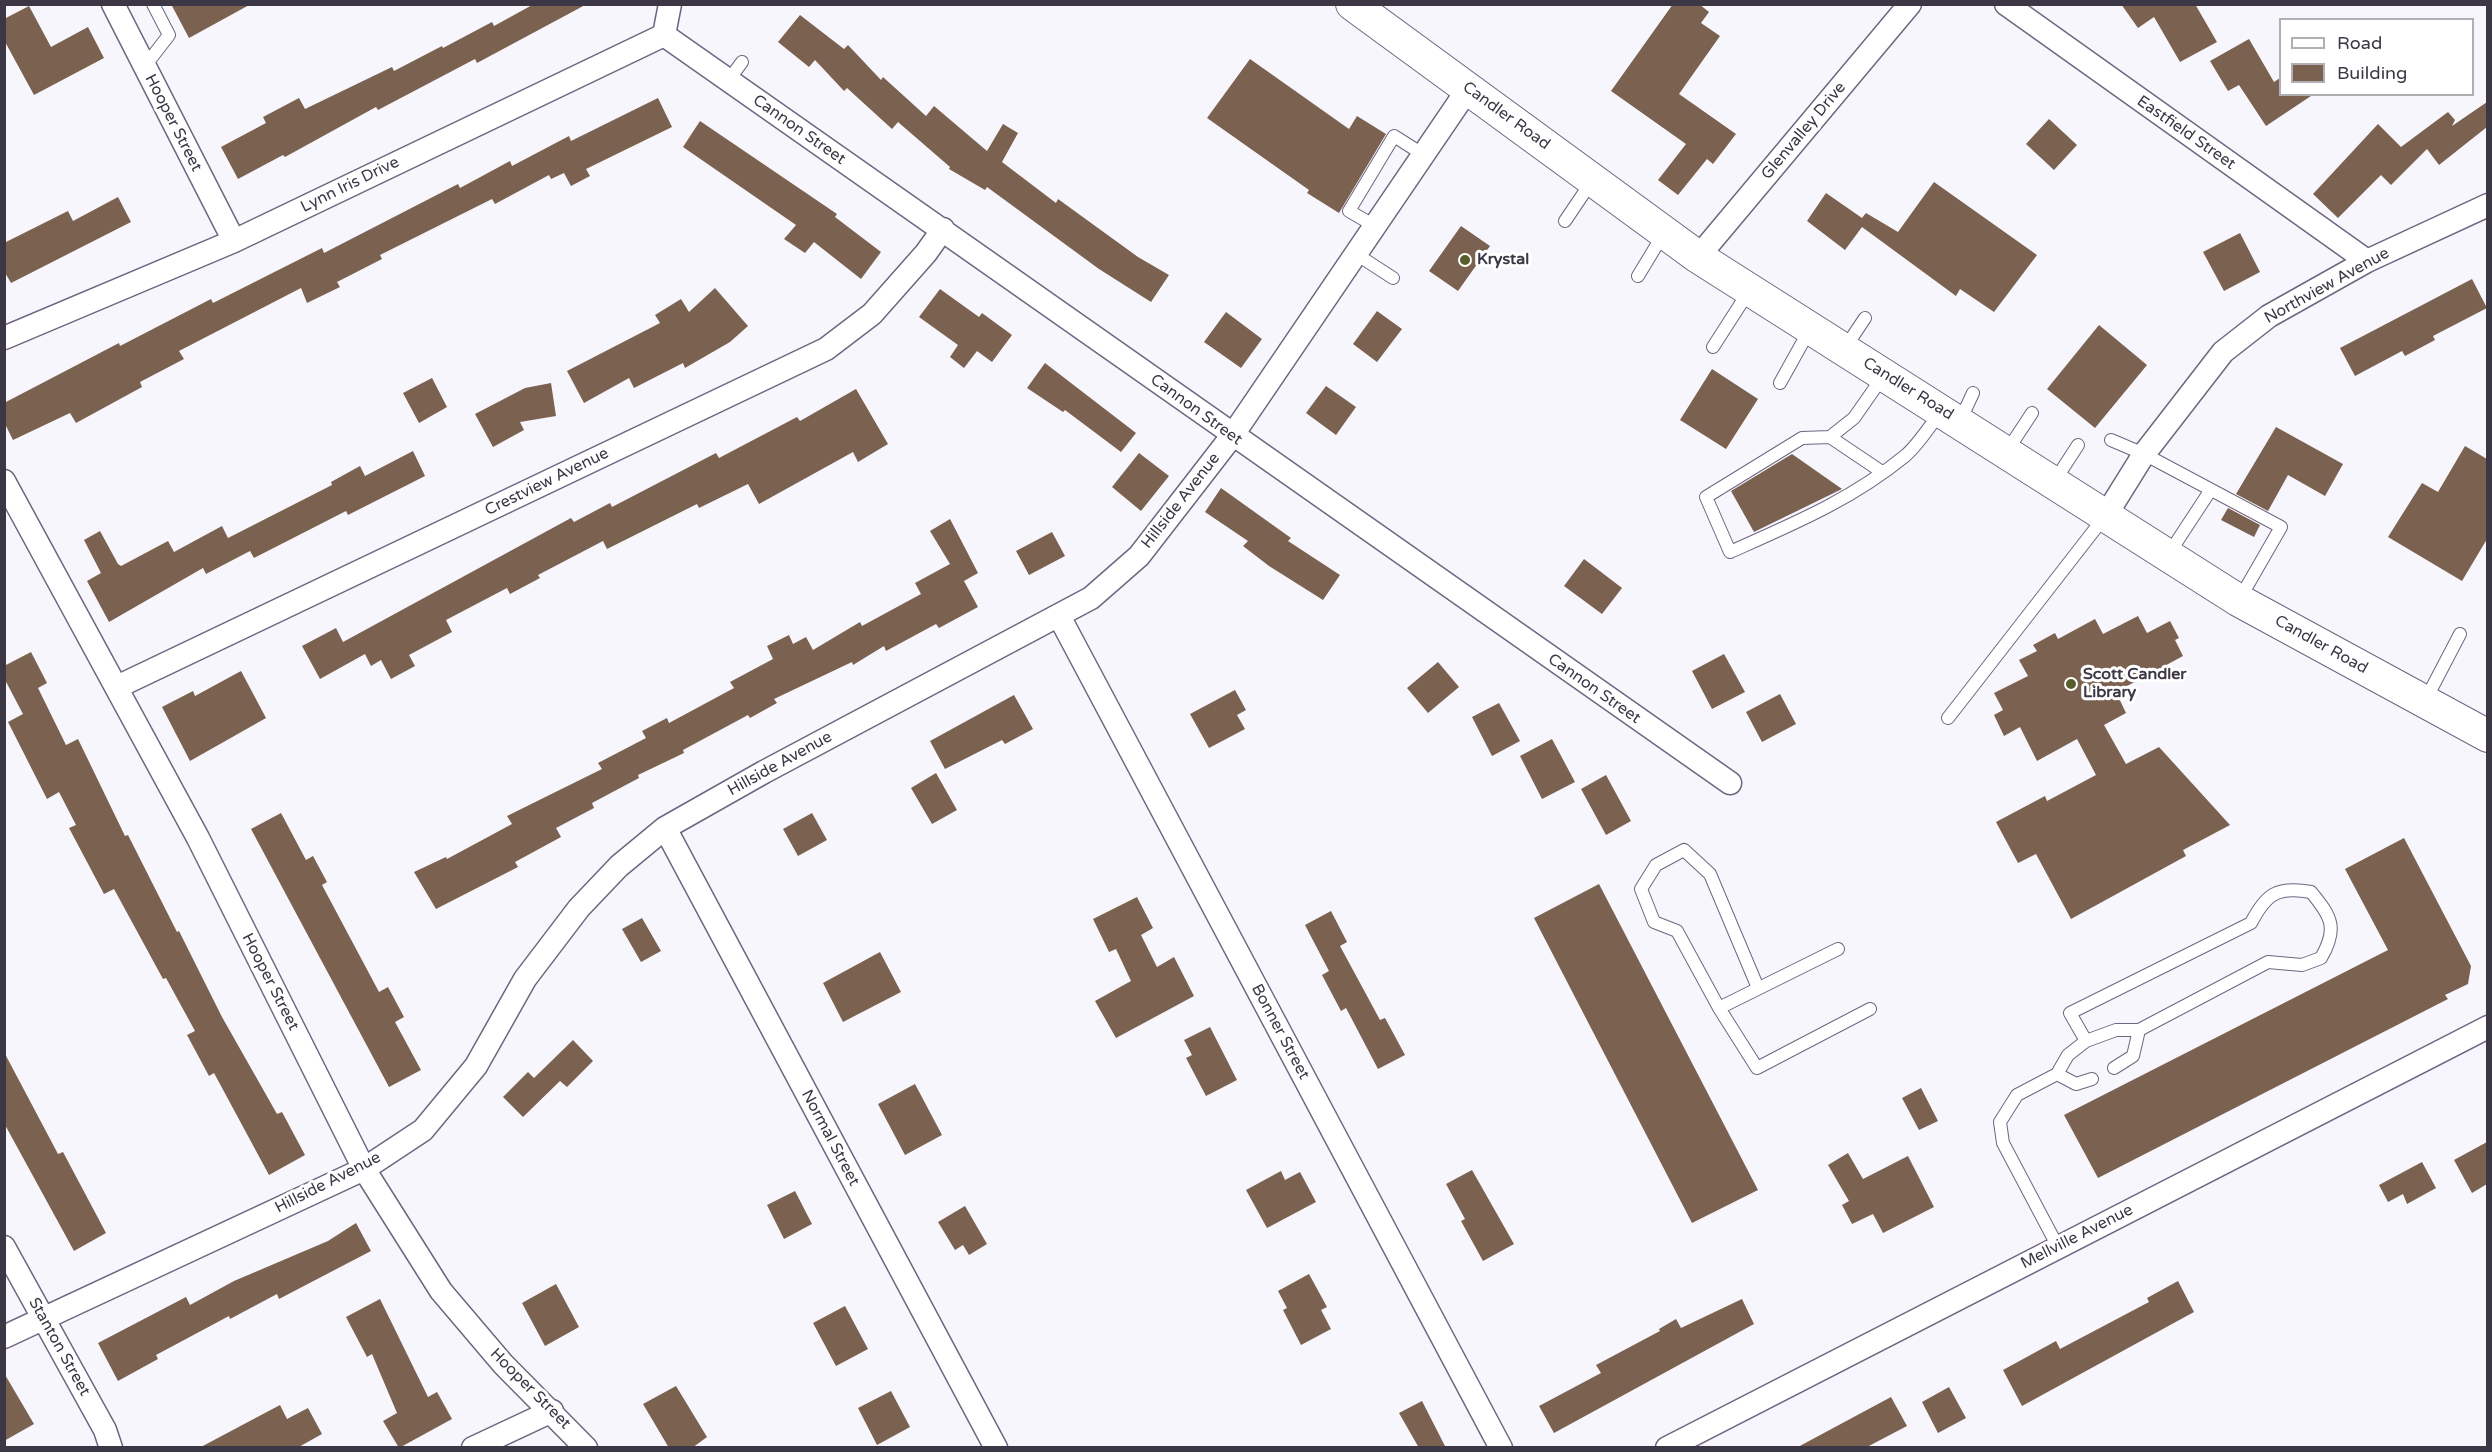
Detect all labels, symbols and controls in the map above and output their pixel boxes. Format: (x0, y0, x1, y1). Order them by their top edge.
legend (2279, 18, 2474, 96)
text: Road (2337, 32, 2382, 54)
text: Building (2337, 62, 2407, 84)
street label: Hooper Street (140, 71, 206, 175)
street label: Candler Road (1458, 78, 1554, 154)
street label: Glenvalley Drive (1758, 78, 1850, 184)
street label: Cannon Street (749, 91, 849, 169)
street label: Eastfield Street (2133, 92, 2239, 174)
street label: Lynn Iris Drive (298, 153, 402, 217)
street label: Northview Avenue (2261, 244, 2393, 328)
place label: Krystal (1477, 250, 1529, 270)
marker: Krystal (1458, 253, 1472, 267)
street label: Candler Road (1859, 353, 1957, 425)
street label: Cannon Street (1146, 370, 1246, 450)
street label: Crestview Avenue (482, 444, 612, 520)
street label: Hillside Avenue (1138, 449, 1224, 553)
street label: Candler Road (2271, 612, 2371, 678)
street label: Cannon Street (1544, 650, 1644, 728)
place label: Scott Candler Library (2083, 665, 2186, 703)
marker: Scott Candler Library (2064, 677, 2078, 691)
street label: Hillside Avenue (725, 727, 835, 801)
street label: Hooper Street (237, 930, 303, 1034)
street label: Bonner Street (1247, 981, 1313, 1083)
street label: Normal Street (797, 1087, 863, 1189)
street label: Hillside Avenue (272, 1148, 384, 1218)
street label: Mellville Avenue (2018, 1200, 2136, 1274)
street label: Stanton Street (24, 1294, 94, 1400)
street label: Hooper Street (486, 1345, 574, 1433)

